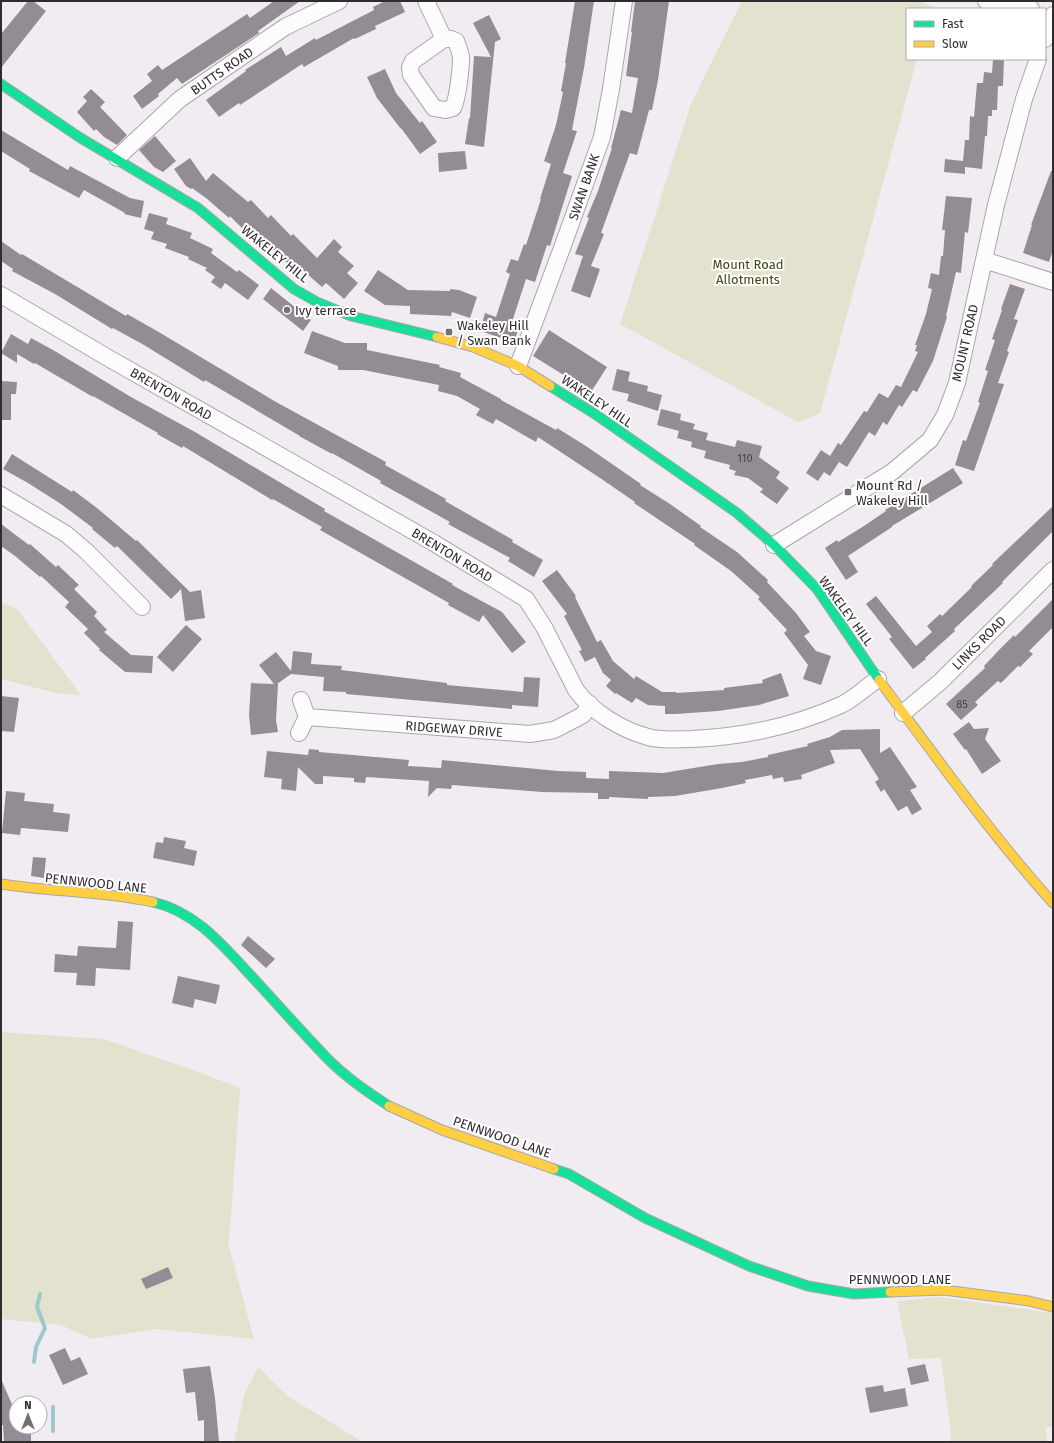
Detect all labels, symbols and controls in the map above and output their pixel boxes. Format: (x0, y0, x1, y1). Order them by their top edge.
legend (906, 8, 1046, 60)
text: Fast (942, 17, 964, 31)
text: Slow (942, 37, 968, 51)
street label: BUTTS ROAD (188, 44, 256, 98)
street label: SWAN BANK (566, 151, 602, 222)
street label: WAKELEY HILL (238, 222, 312, 286)
park label: Mount Road Allotments (712, 257, 784, 287)
place label: Ivy terrace (295, 303, 356, 318)
street label: MOUNT ROAD (949, 303, 981, 383)
marker: Ivy terrace (282, 305, 292, 315)
place label: Wakeley Hill / Swan Bank (457, 318, 531, 348)
marker: Wakeley Hill / Swan Bank (444, 327, 454, 337)
street label: BRENTON ROAD (128, 365, 214, 423)
street label: WAKELEY HILL (559, 372, 636, 431)
house number: 110 (737, 452, 753, 465)
place label: Mount Rd / Wakeley Hill (856, 478, 928, 508)
marker: Mount Rd / Wakeley Hill (843, 487, 853, 497)
street label: BRENTON ROAD (409, 525, 495, 585)
street label: WAKELEY HILL (816, 573, 877, 649)
street label: LINKS ROAD (949, 613, 1009, 673)
house number: 85 (956, 698, 968, 711)
street label: RIDGEWAY DRIVE (405, 718, 503, 740)
street label: PENNWOOD LANE (44, 870, 148, 896)
street label: PENNWOOD LANE (451, 1113, 553, 1161)
street label: PENNWOOD LANE (849, 1272, 951, 1287)
north arrow (8, 1395, 48, 1435)
text: N (24, 1399, 32, 1412)

